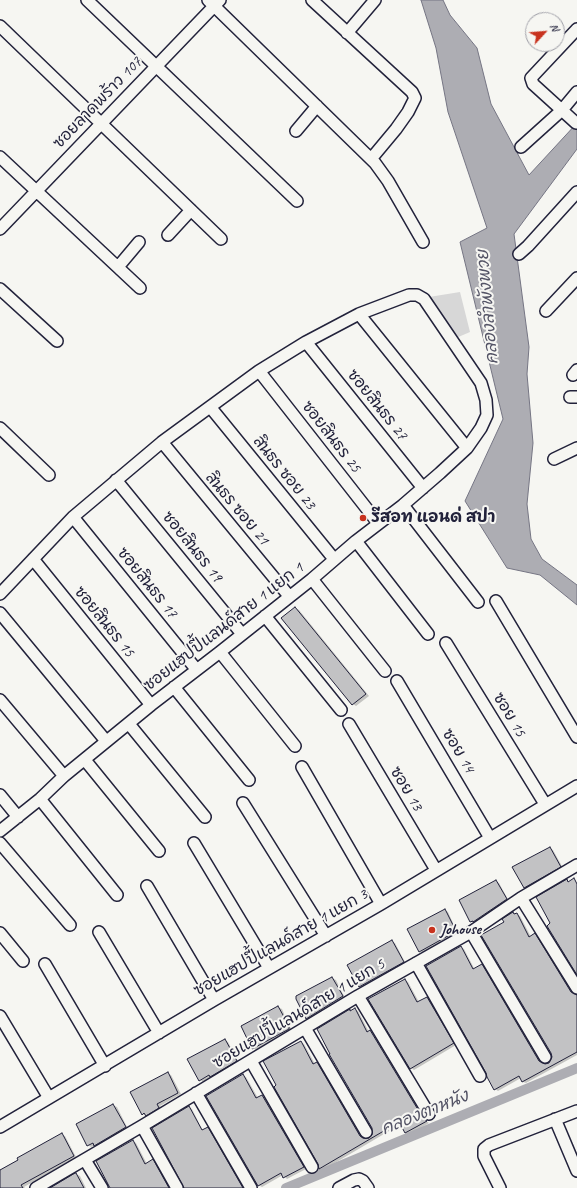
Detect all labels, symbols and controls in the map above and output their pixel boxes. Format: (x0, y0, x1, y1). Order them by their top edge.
north arrow (525, 12, 565, 52)
text: N (547, 21, 563, 33)
street label: ซอยลาดพร้าว 107 (50, 53, 146, 153)
water label: คลองลำพังพวย (473, 249, 503, 365)
street label: ซอยสินธร 27 (343, 366, 411, 444)
street label: ซอยสินธร 25 (297, 397, 365, 477)
street label: สินธร ซอย 23 (248, 432, 320, 514)
street label: สินธร ซอย 21 (201, 469, 273, 549)
street label: ซอยสินธร 19 (158, 508, 226, 586)
place label: รีสอท แอนด่ สปา (371, 508, 495, 528)
marker: รีสอท แอนด่ สปา (358, 513, 368, 523)
street label: ซอยสินธร 17 (113, 544, 181, 622)
street label: ซอยแฮปปี้แลนด์สาย 1 แยก 1 (140, 559, 308, 695)
street label: ซอยสินธร 15 (70, 583, 138, 661)
street label: ซอย 15 (488, 689, 530, 741)
street label: ซอย 14 (437, 725, 479, 777)
street label: ซอย 13 (385, 763, 427, 815)
street label: ซอยแฮปปี้แลนด์สาย 1 แยก 3 (191, 885, 371, 1001)
place label: Johouse (440, 920, 481, 940)
marker: Johouse (427, 925, 437, 935)
street label: ซอยแฮปปี้แลนด์สาย 1 แยก 5 (209, 955, 389, 1073)
water label: คลองตาหนัง (378, 1086, 472, 1140)

